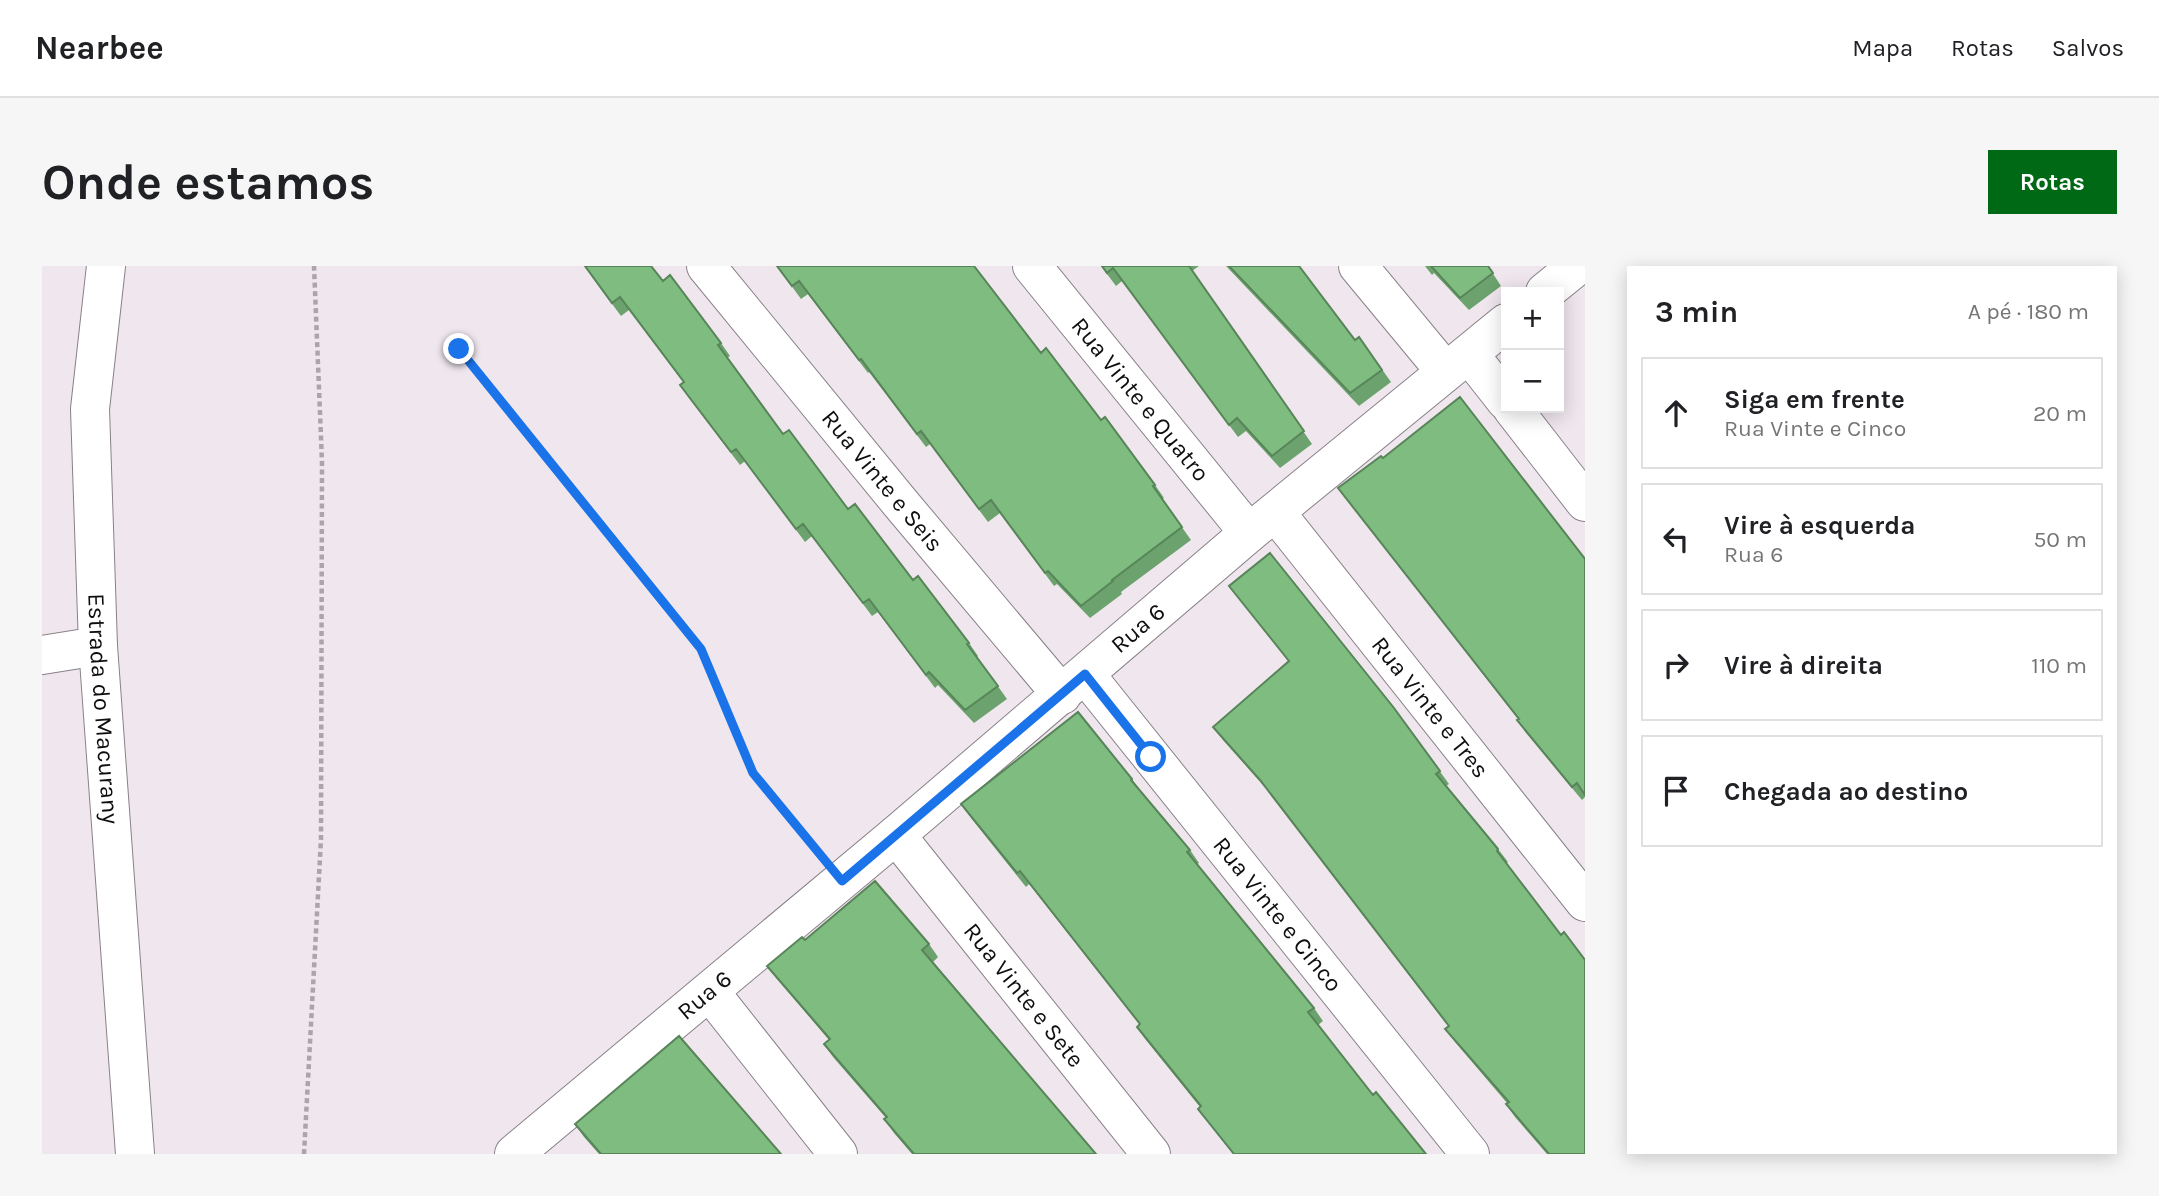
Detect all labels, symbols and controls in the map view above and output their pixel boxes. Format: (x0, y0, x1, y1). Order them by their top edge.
text: Nearbee (35, 29, 164, 67)
text: Mapa (1852, 34, 1913, 62)
text: Rotas (1951, 34, 2014, 62)
text: Salvos (2052, 34, 2124, 62)
button: Rotas (1988, 150, 2117, 214)
text: Onde estamos (42, 154, 374, 211)
map controls (1501, 287, 1564, 413)
button: + (1501, 287, 1564, 350)
text: 3 min (1655, 294, 1738, 330)
text: A pé · 180 m (1968, 298, 2089, 325)
street label: Rua Vinte e Quatro (1066, 312, 1215, 487)
route end (443, 333, 474, 364)
button: − (1501, 350, 1564, 413)
text: Siga em frente (1724, 384, 1905, 415)
icon: ahead (1657, 394, 1695, 432)
text: 20 m (2033, 400, 2087, 427)
street label: Rua Vinte e Seis (816, 404, 949, 557)
text: Rua Vinte e Cinco (1724, 415, 1906, 442)
text: Vire à esquerda (1724, 510, 1915, 541)
icon: left (1657, 520, 1695, 558)
text: 50 m (2033, 526, 2087, 553)
text: Rua 6 (1724, 541, 1783, 568)
street label: Estrada do Macurany (82, 593, 125, 825)
street label: Rua 6 (1105, 597, 1171, 659)
street label: Rua Vinte e Tres (1366, 631, 1495, 783)
icon: right (1657, 646, 1695, 684)
text: Vire à direita (1724, 650, 1883, 681)
text: 110 m (2031, 652, 2087, 679)
route start (1135, 741, 1166, 772)
icon: arrive (1657, 772, 1695, 810)
text: Chegada ao destino (1724, 776, 1968, 807)
street label: Rua Vinte e Cinco (1207, 831, 1348, 997)
street label: Rua Vinte e Sete (958, 917, 1090, 1073)
street label: Rua 6 (672, 964, 737, 1026)

